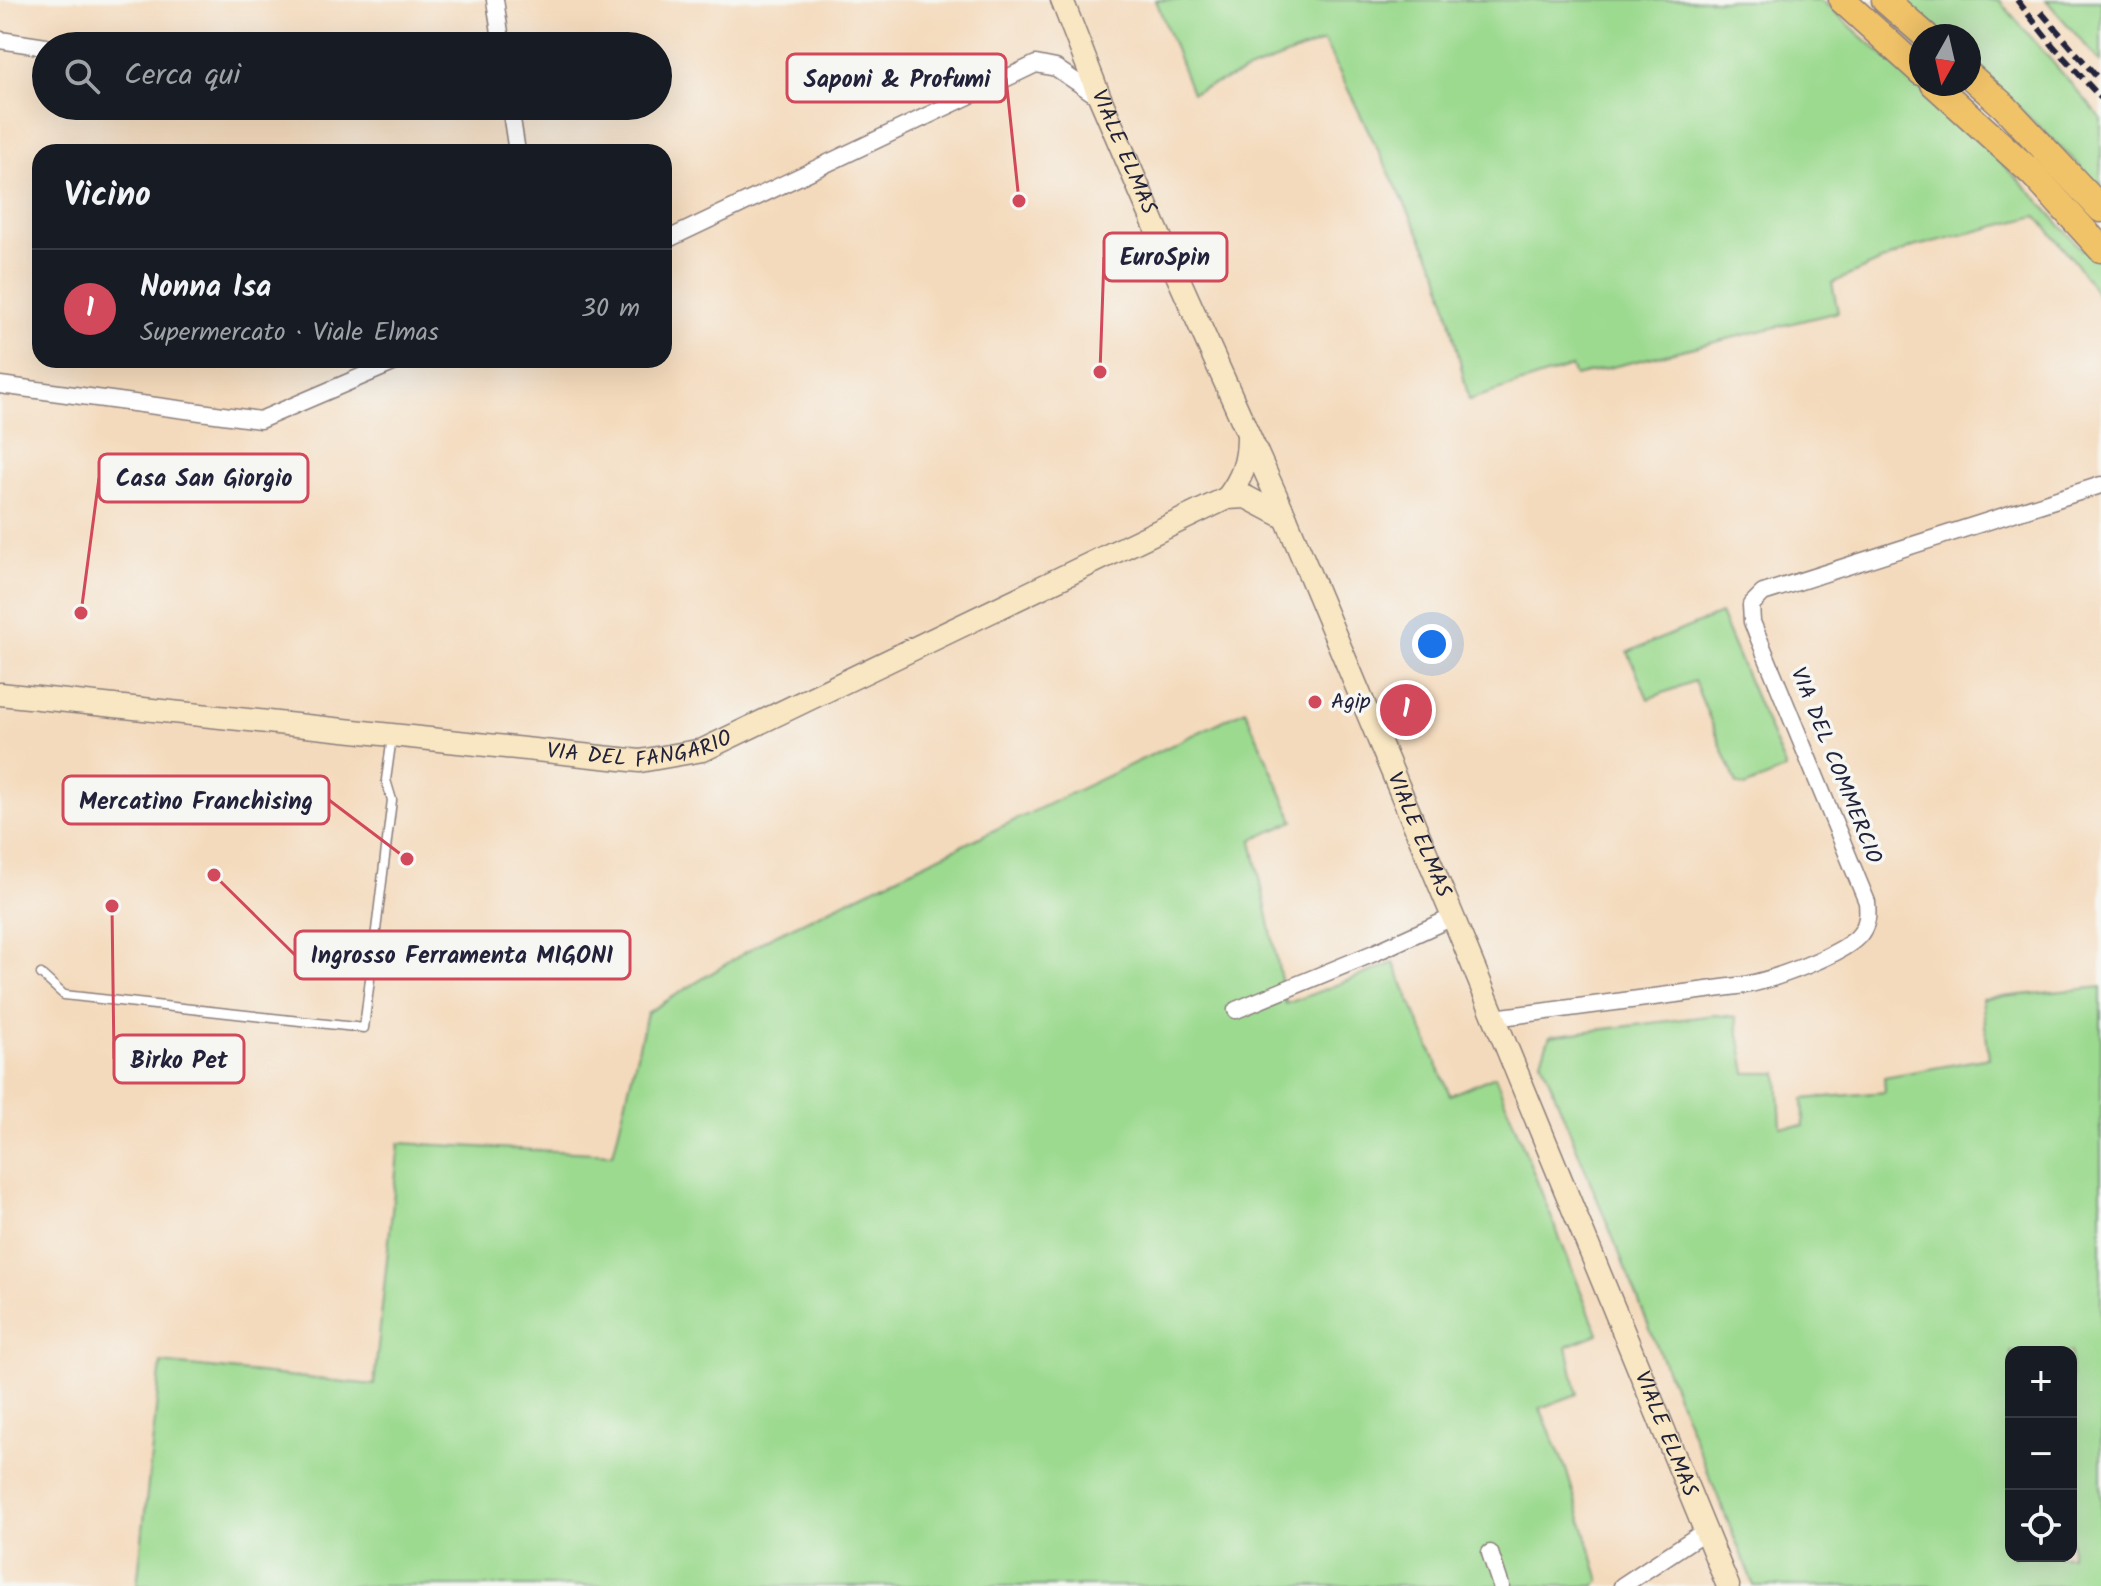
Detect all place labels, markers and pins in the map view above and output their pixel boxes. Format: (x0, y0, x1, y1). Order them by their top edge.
callout: Saponi & Profumi (787, 54, 1006, 102)
callout: EuroSpin (1104, 233, 1227, 281)
callout: Casa San Giorgio (99, 454, 308, 502)
pin: 1 (1380, 680, 1432, 740)
place label: Agip (1331, 685, 1371, 720)
marker: Agip (1306, 693, 1324, 711)
callout: Mercatino Franchising (63, 776, 329, 824)
callout: Ingrosso Ferramenta MIGONI (295, 931, 630, 979)
callout: Birko Pet (114, 1035, 244, 1083)

